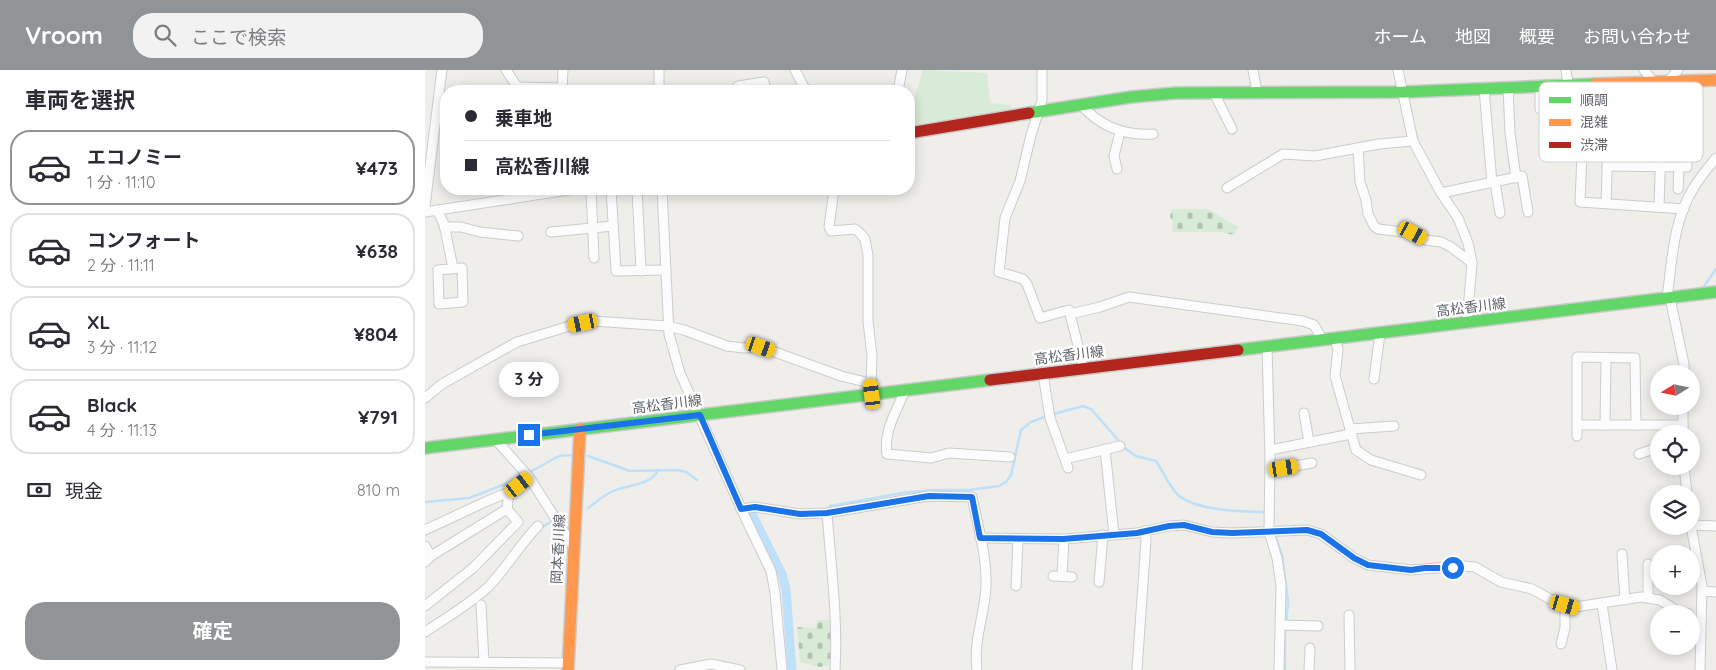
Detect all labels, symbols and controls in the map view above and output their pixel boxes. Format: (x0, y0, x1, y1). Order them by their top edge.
search box (133, 13, 483, 58)
text: Vroom (25, 20, 103, 50)
icon: search (151, 21, 179, 49)
text: ここで検索 (191, 25, 286, 49)
text: ホーム (1374, 25, 1427, 48)
text: 地図 (1455, 25, 1491, 48)
text: 概要 (1519, 25, 1555, 48)
text: お問い合わせ (1583, 25, 1691, 48)
legend (1539, 82, 1703, 162)
text: 車両を選択 (25, 86, 135, 114)
text: 順調 (1580, 91, 1608, 109)
text: 乗車地 (495, 106, 552, 130)
text: 混雑 (1580, 113, 1608, 131)
text: 渋滞 (1580, 136, 1608, 154)
icon: car (27, 145, 72, 190)
text: エコノミー (87, 145, 182, 169)
text: 高松香川線 (495, 154, 590, 178)
text: ¥473 (355, 156, 398, 180)
text: 1 分 · 11:10 (87, 172, 155, 192)
car (1396, 219, 1429, 247)
icon: car (27, 228, 72, 273)
text: コンフォート (87, 228, 200, 252)
text: ¥638 (356, 239, 398, 263)
text: 2 分 · 11:11 (87, 255, 155, 275)
street label: 高松香川線 (1435, 294, 1507, 320)
text: XL (87, 310, 110, 334)
icon: car (27, 311, 72, 356)
car (566, 313, 599, 333)
text: ¥804 (353, 322, 398, 346)
car (744, 335, 777, 359)
text: 3 分 · 11:12 (87, 337, 157, 357)
street label: 高松香川線 (1033, 342, 1105, 368)
callout: 3 分 (499, 362, 559, 398)
north arrow (1650, 365, 1700, 415)
map controls (1650, 365, 1700, 655)
text: 3 分 (514, 369, 544, 389)
car (862, 378, 881, 410)
street label: 高松香川線 (631, 391, 703, 417)
text: Black (87, 393, 137, 417)
icon: car (27, 394, 72, 439)
text: ¥791 (358, 405, 398, 429)
text: 4 分 · 11:13 (87, 420, 157, 440)
route end (518, 424, 540, 446)
button: locate (1650, 425, 1700, 475)
car (1268, 458, 1299, 478)
car (502, 470, 535, 500)
icon: cash (25, 476, 53, 504)
text: 現金 (65, 479, 103, 503)
text: 810 m (357, 480, 400, 500)
button: layers (1650, 485, 1700, 535)
street label: 岡本香川線 (547, 514, 569, 584)
button: + (1650, 545, 1700, 595)
route start (1442, 557, 1464, 579)
car (1548, 594, 1581, 616)
button: 確定 (25, 602, 400, 660)
button: − (1650, 605, 1700, 655)

